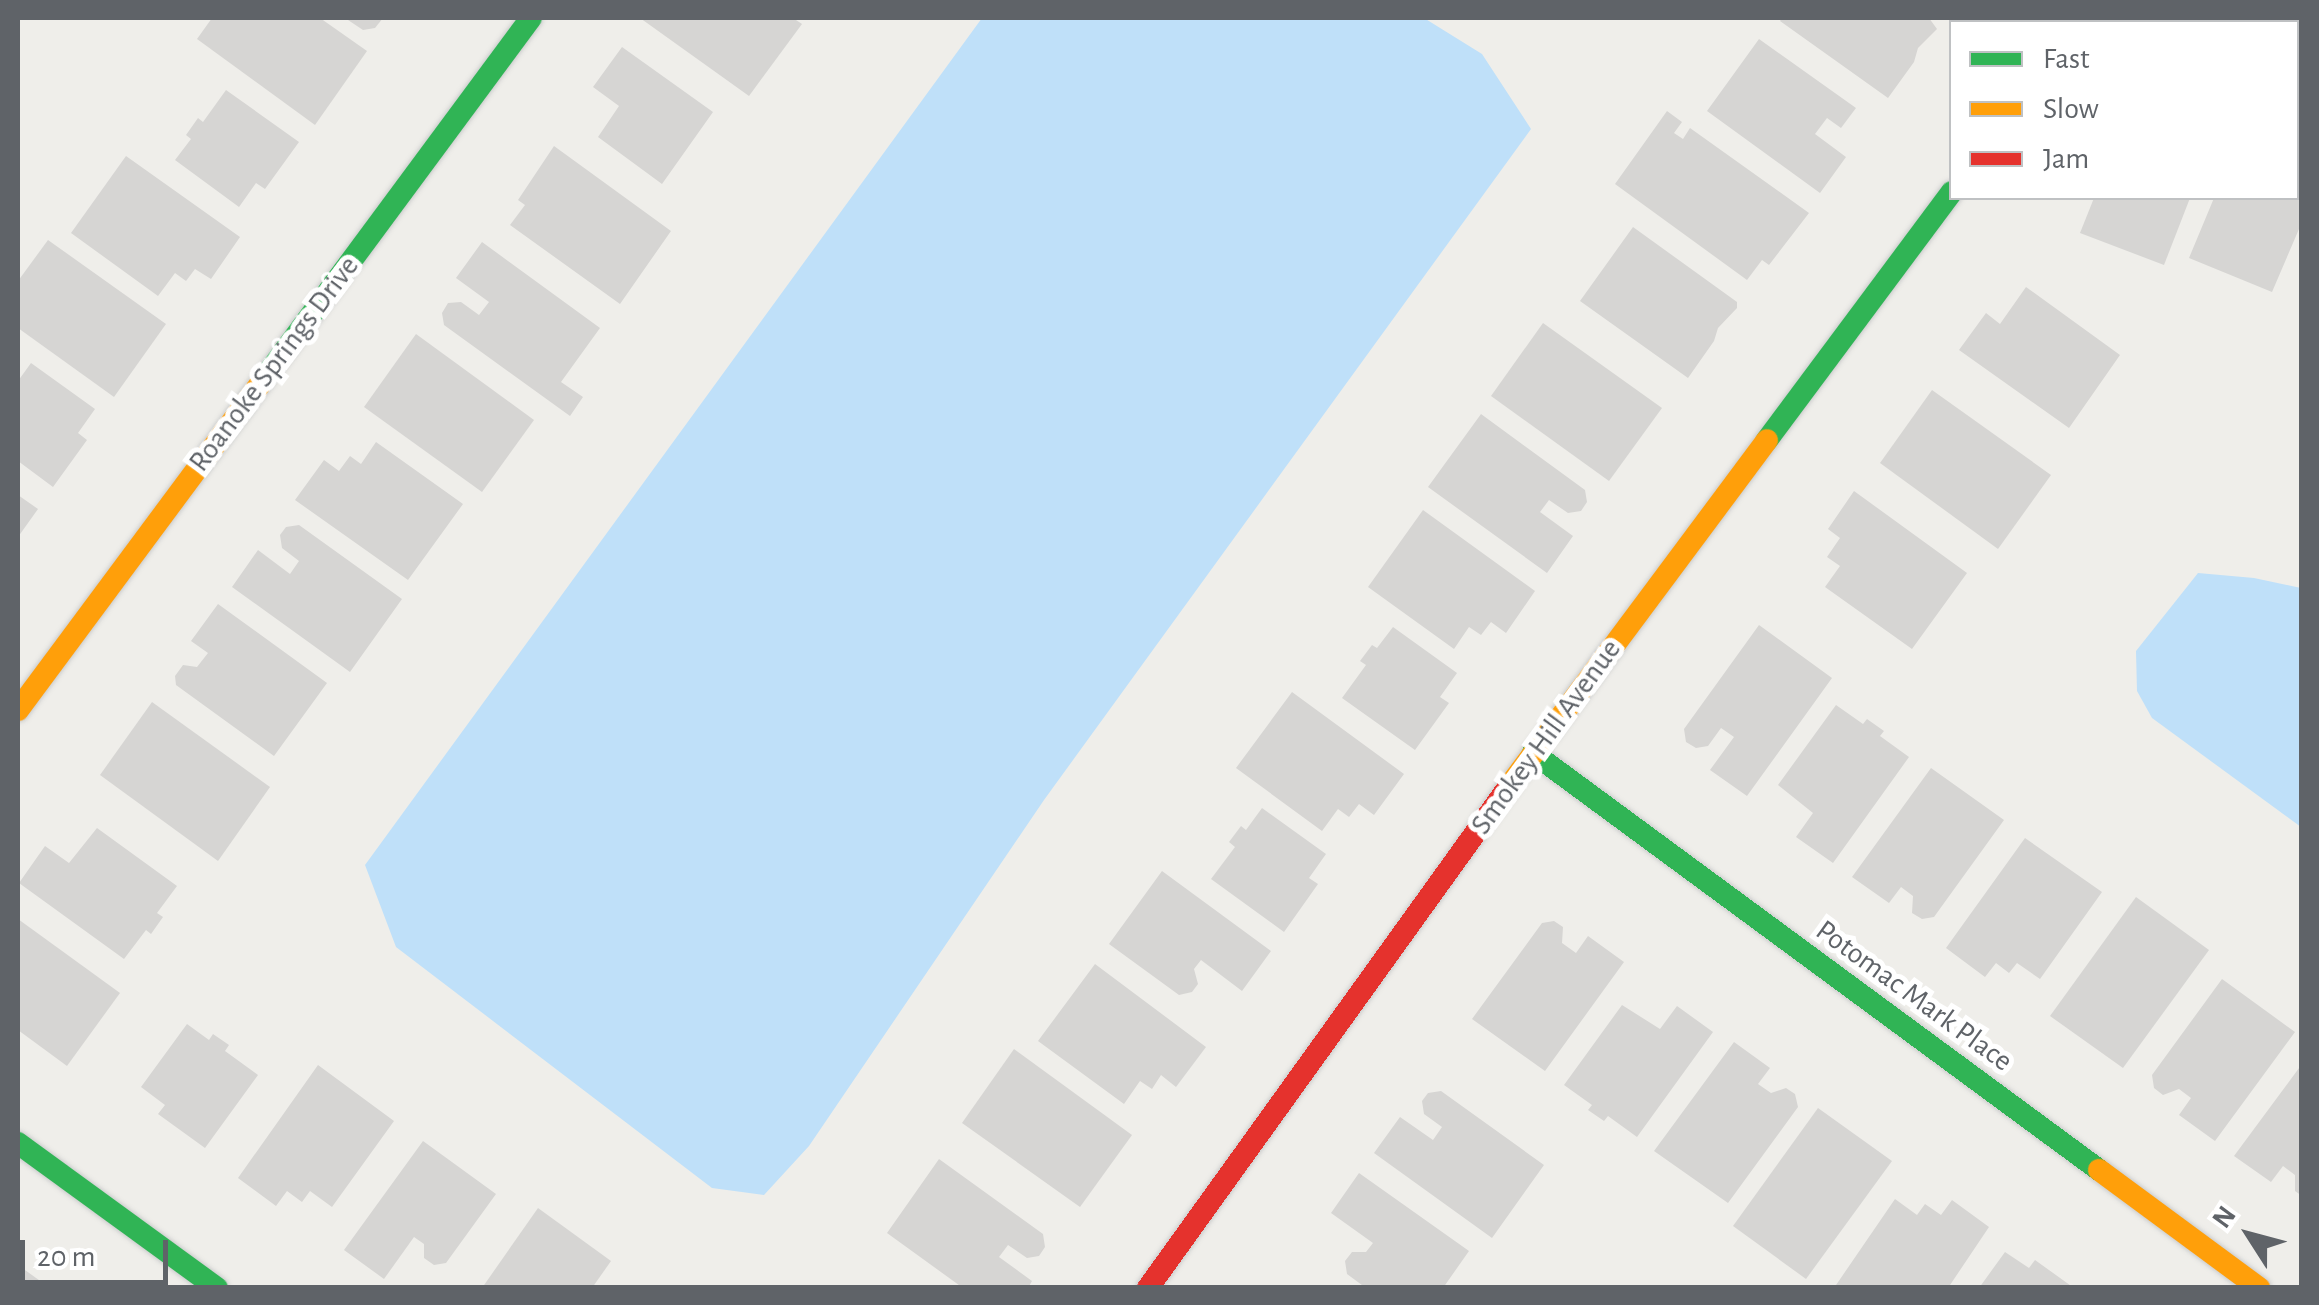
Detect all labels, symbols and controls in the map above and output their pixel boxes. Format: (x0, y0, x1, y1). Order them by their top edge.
legend (1949, 20, 2299, 200)
text: Fast (2043, 44, 2090, 74)
text: Slow (2043, 94, 2099, 124)
text: Jam (2043, 144, 2089, 174)
street label: Roanoke Springs Drive (181, 249, 367, 479)
street label: Smokey Hill Avenue (1463, 632, 1629, 842)
street label: Potomac Mark Place (1809, 913, 2019, 1079)
north arrow (2199, 1185, 2299, 1285)
text: N (2208, 1201, 2242, 1233)
scale bar (25, 1220, 172, 1282)
text: 20 m (37, 1242, 95, 1272)

